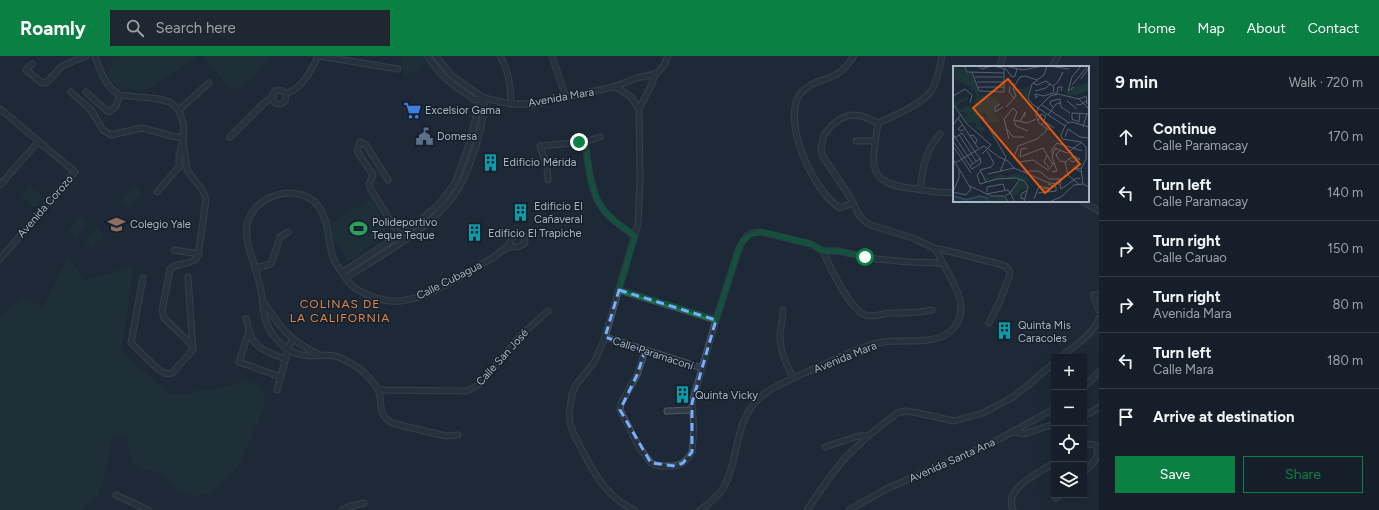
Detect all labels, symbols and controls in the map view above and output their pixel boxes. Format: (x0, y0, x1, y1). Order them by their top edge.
search box (110, 10, 390, 46)
text: Roamly (20, 17, 86, 40)
icon: search (124, 17, 146, 39)
text: Search here (156, 19, 236, 37)
text: Home (1137, 20, 1176, 37)
text: Map (1198, 20, 1225, 37)
text: About (1247, 20, 1286, 37)
text: Contact (1308, 20, 1359, 37)
inset map (953, 66, 1089, 202)
text: 9 min (1115, 72, 1158, 92)
text: Walk · 720 m (1289, 75, 1363, 90)
street label: Avenida Mara (527, 85, 595, 110)
supermarket icon: Excelsior Gama (402, 100, 422, 120)
place label: Excelsior Gama (425, 104, 501, 117)
text: Continue (1153, 120, 1216, 138)
public building icon: Domesa (414, 126, 434, 146)
icon: ahead (1115, 126, 1137, 148)
text: 170 m (1328, 129, 1363, 144)
place label: Domesa (437, 130, 477, 143)
route end (570, 133, 588, 151)
text: Calle Paramacay (1153, 138, 1248, 153)
building icon: Edificio Mérida (480, 152, 500, 172)
place label: Edificio Mérida (503, 156, 576, 169)
street label: Avenida Corozo (15, 172, 76, 240)
text: Turn left (1153, 176, 1211, 194)
icon: left (1115, 182, 1137, 204)
text: 140 m (1327, 185, 1363, 200)
text: Calle Paramacay (1153, 194, 1248, 209)
place label: Edificio El Cañaveral (534, 200, 583, 226)
building icon: Edificio El Cañaveral (511, 202, 531, 222)
school or university icon: Colegio Yale (107, 214, 127, 234)
place label: Polideportivo Teque Teque (372, 216, 437, 242)
place label: Colegio Yale (130, 218, 191, 231)
sports icon: Polideportivo Teque Teque (349, 218, 369, 238)
building icon: Edificio El Trapiche (465, 223, 485, 243)
place label: Edificio El Trapiche (488, 227, 581, 240)
text: Turn right (1153, 232, 1221, 250)
icon: right (1115, 238, 1137, 260)
text: 150 m (1328, 241, 1363, 256)
route start (856, 248, 874, 266)
text: Calle Caruao (1153, 250, 1227, 265)
street label: Calle Cubagua (414, 258, 484, 302)
text: Turn right (1153, 288, 1221, 306)
icon: right (1115, 294, 1137, 316)
district label: COLINAS DE LA CALIFORNIA (290, 297, 390, 325)
text: 80 m (1332, 297, 1363, 312)
text: Avenida Mara (1153, 306, 1232, 321)
place label: Quinta Mis Caracoles (1018, 319, 1071, 345)
building icon: Quinta Mis Caracoles (995, 321, 1015, 341)
street label: Calle San José (474, 326, 531, 388)
street label: Calle Paramaconí (611, 334, 695, 373)
street label: Avenida Mara (812, 339, 879, 376)
text: Turn left (1153, 344, 1211, 362)
icon: left (1115, 350, 1137, 372)
text: 180 m (1327, 353, 1363, 368)
map controls (1051, 354, 1087, 498)
button: + (1051, 354, 1087, 390)
text: Calle Mara (1153, 362, 1214, 377)
building icon: Quinta Vicky (672, 385, 692, 405)
place label: Quinta Vicky (695, 389, 758, 402)
button: − (1051, 390, 1087, 426)
icon: arrive (1115, 406, 1137, 428)
text: Arrive at destination (1153, 408, 1294, 426)
button: locate (1051, 426, 1087, 462)
street label: Avenida Santa Ana (907, 436, 997, 485)
button: Save (1115, 456, 1235, 493)
button: Share (1243, 456, 1363, 493)
button: layers (1051, 462, 1087, 498)

